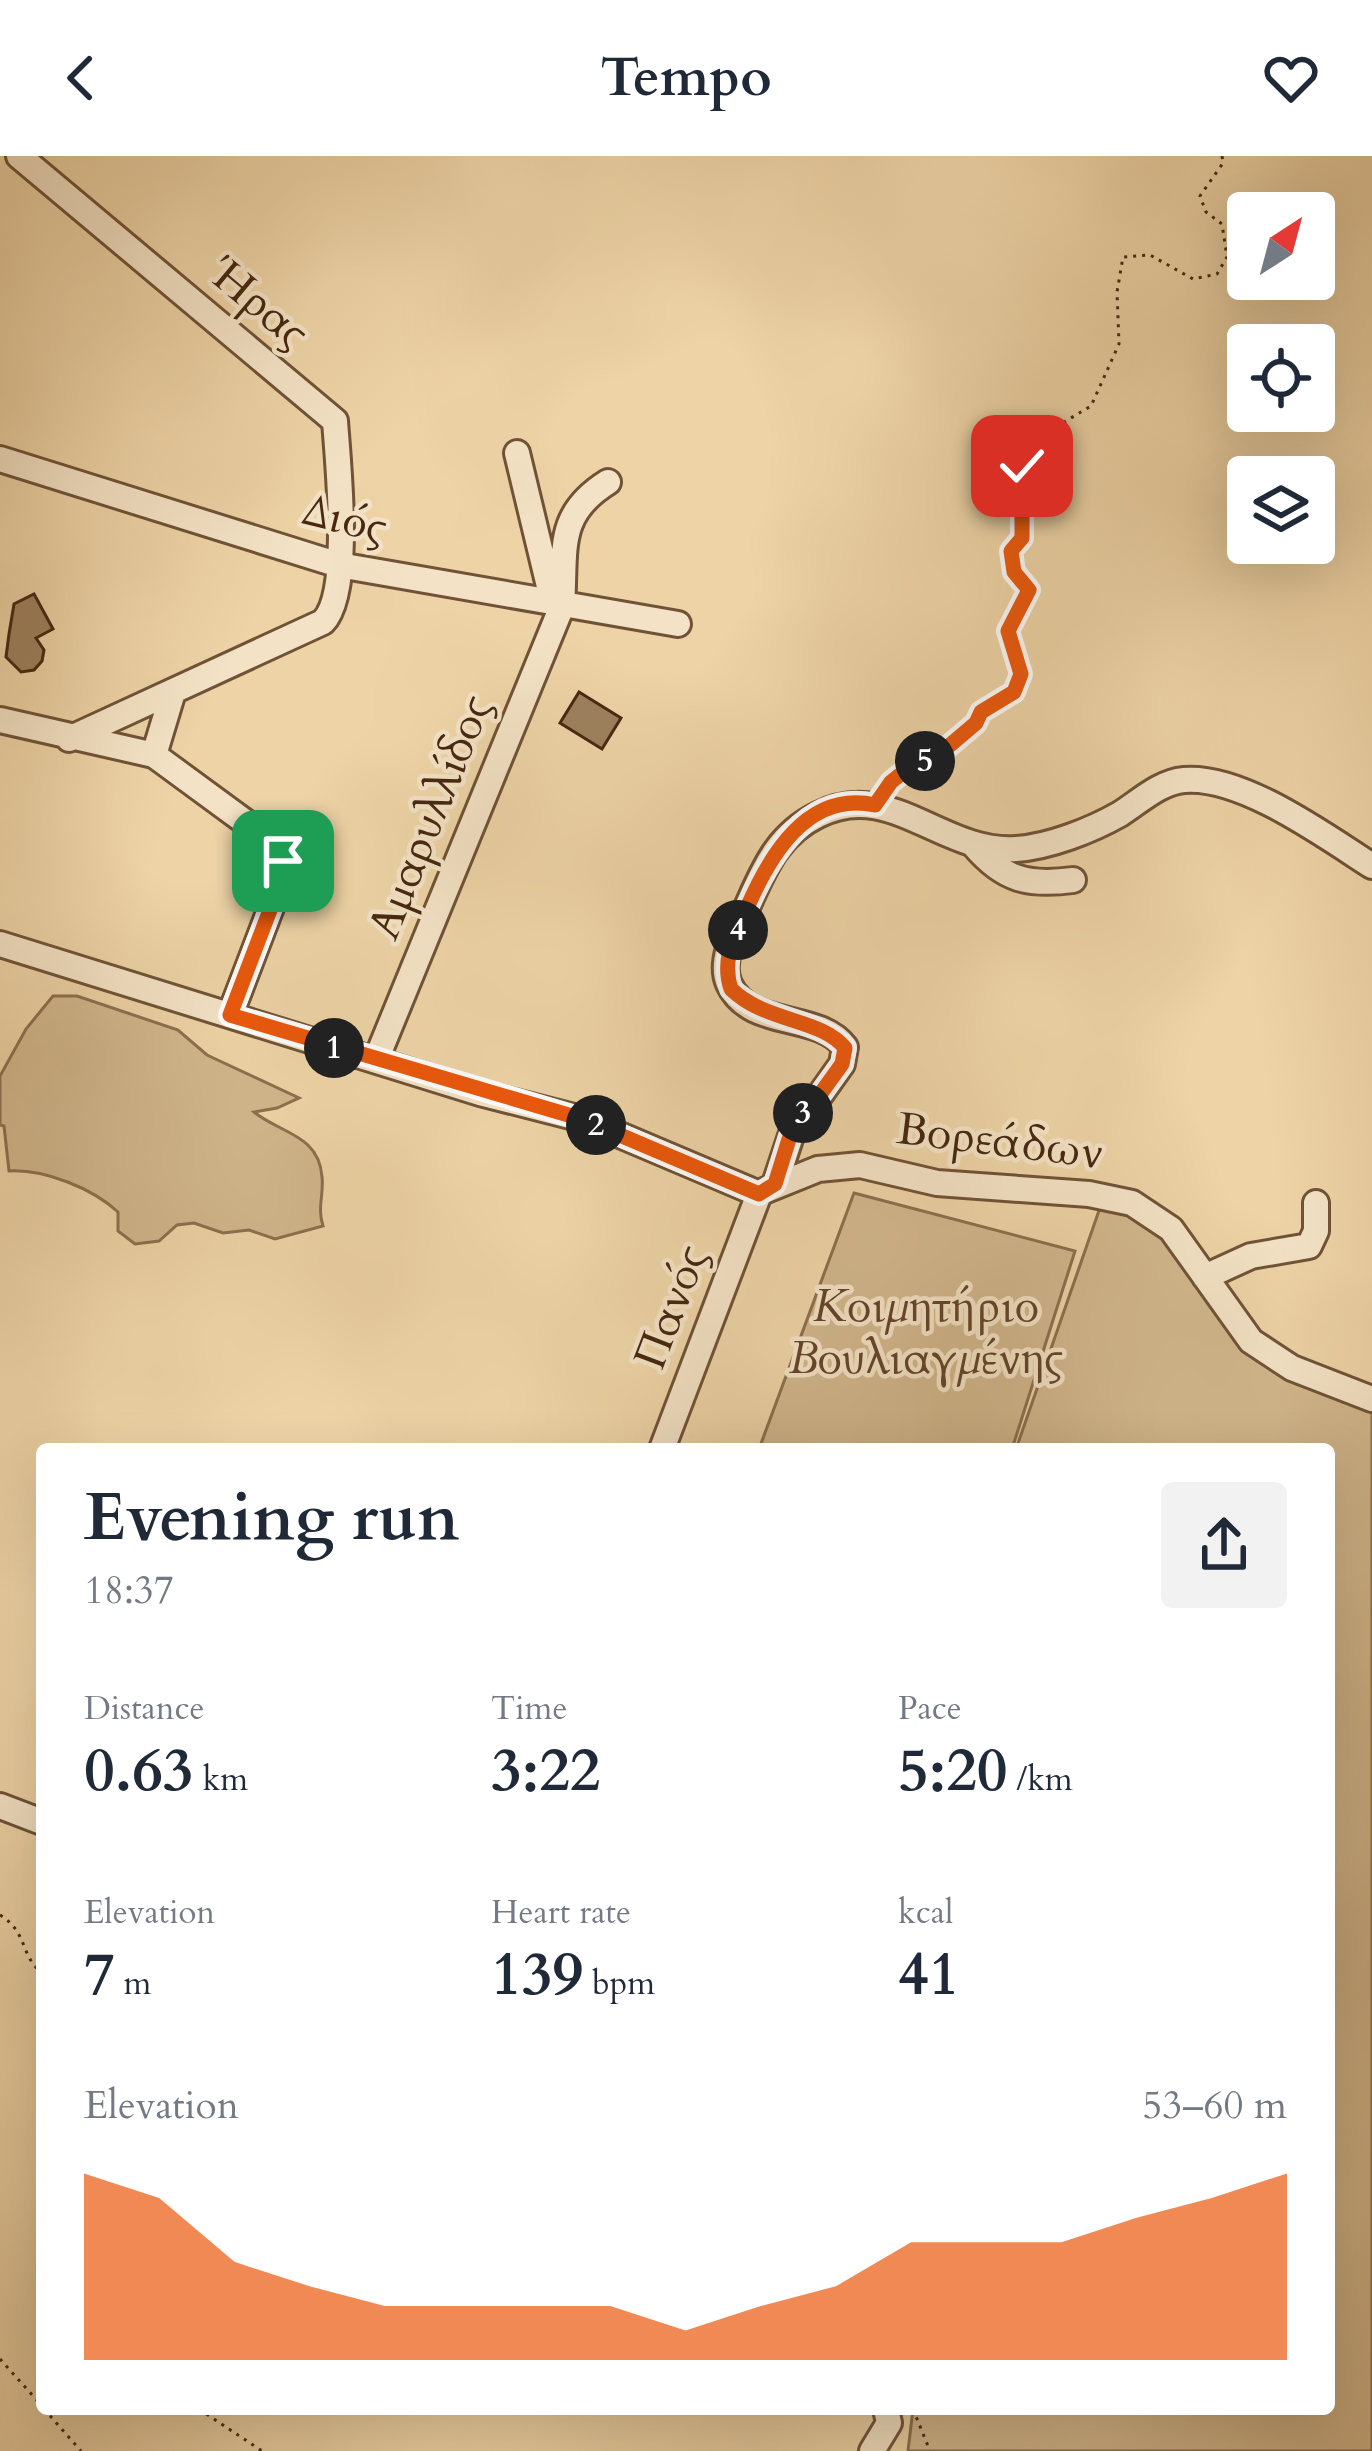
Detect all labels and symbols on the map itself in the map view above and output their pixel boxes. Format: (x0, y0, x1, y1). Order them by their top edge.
north arrow (1227, 192, 1335, 300)
street label: Ήρας (196, 243, 322, 363)
pin (971, 415, 1073, 517)
street label: Διός (297, 479, 393, 559)
street label: Αμαρυλλίδος (353, 686, 507, 948)
pin: 5 (895, 731, 955, 791)
pin (232, 810, 334, 912)
pin: 4 (708, 900, 768, 960)
pin: 1 (304, 1018, 364, 1078)
pin: 3 (773, 1083, 833, 1143)
pin: 2 (566, 1095, 626, 1155)
street label: Βορεάδων (893, 1098, 1107, 1184)
street label: Πανός (620, 1236, 722, 1378)
park label: Κοιμητήριο Βουλιαγμένης (789, 1276, 1063, 1389)

